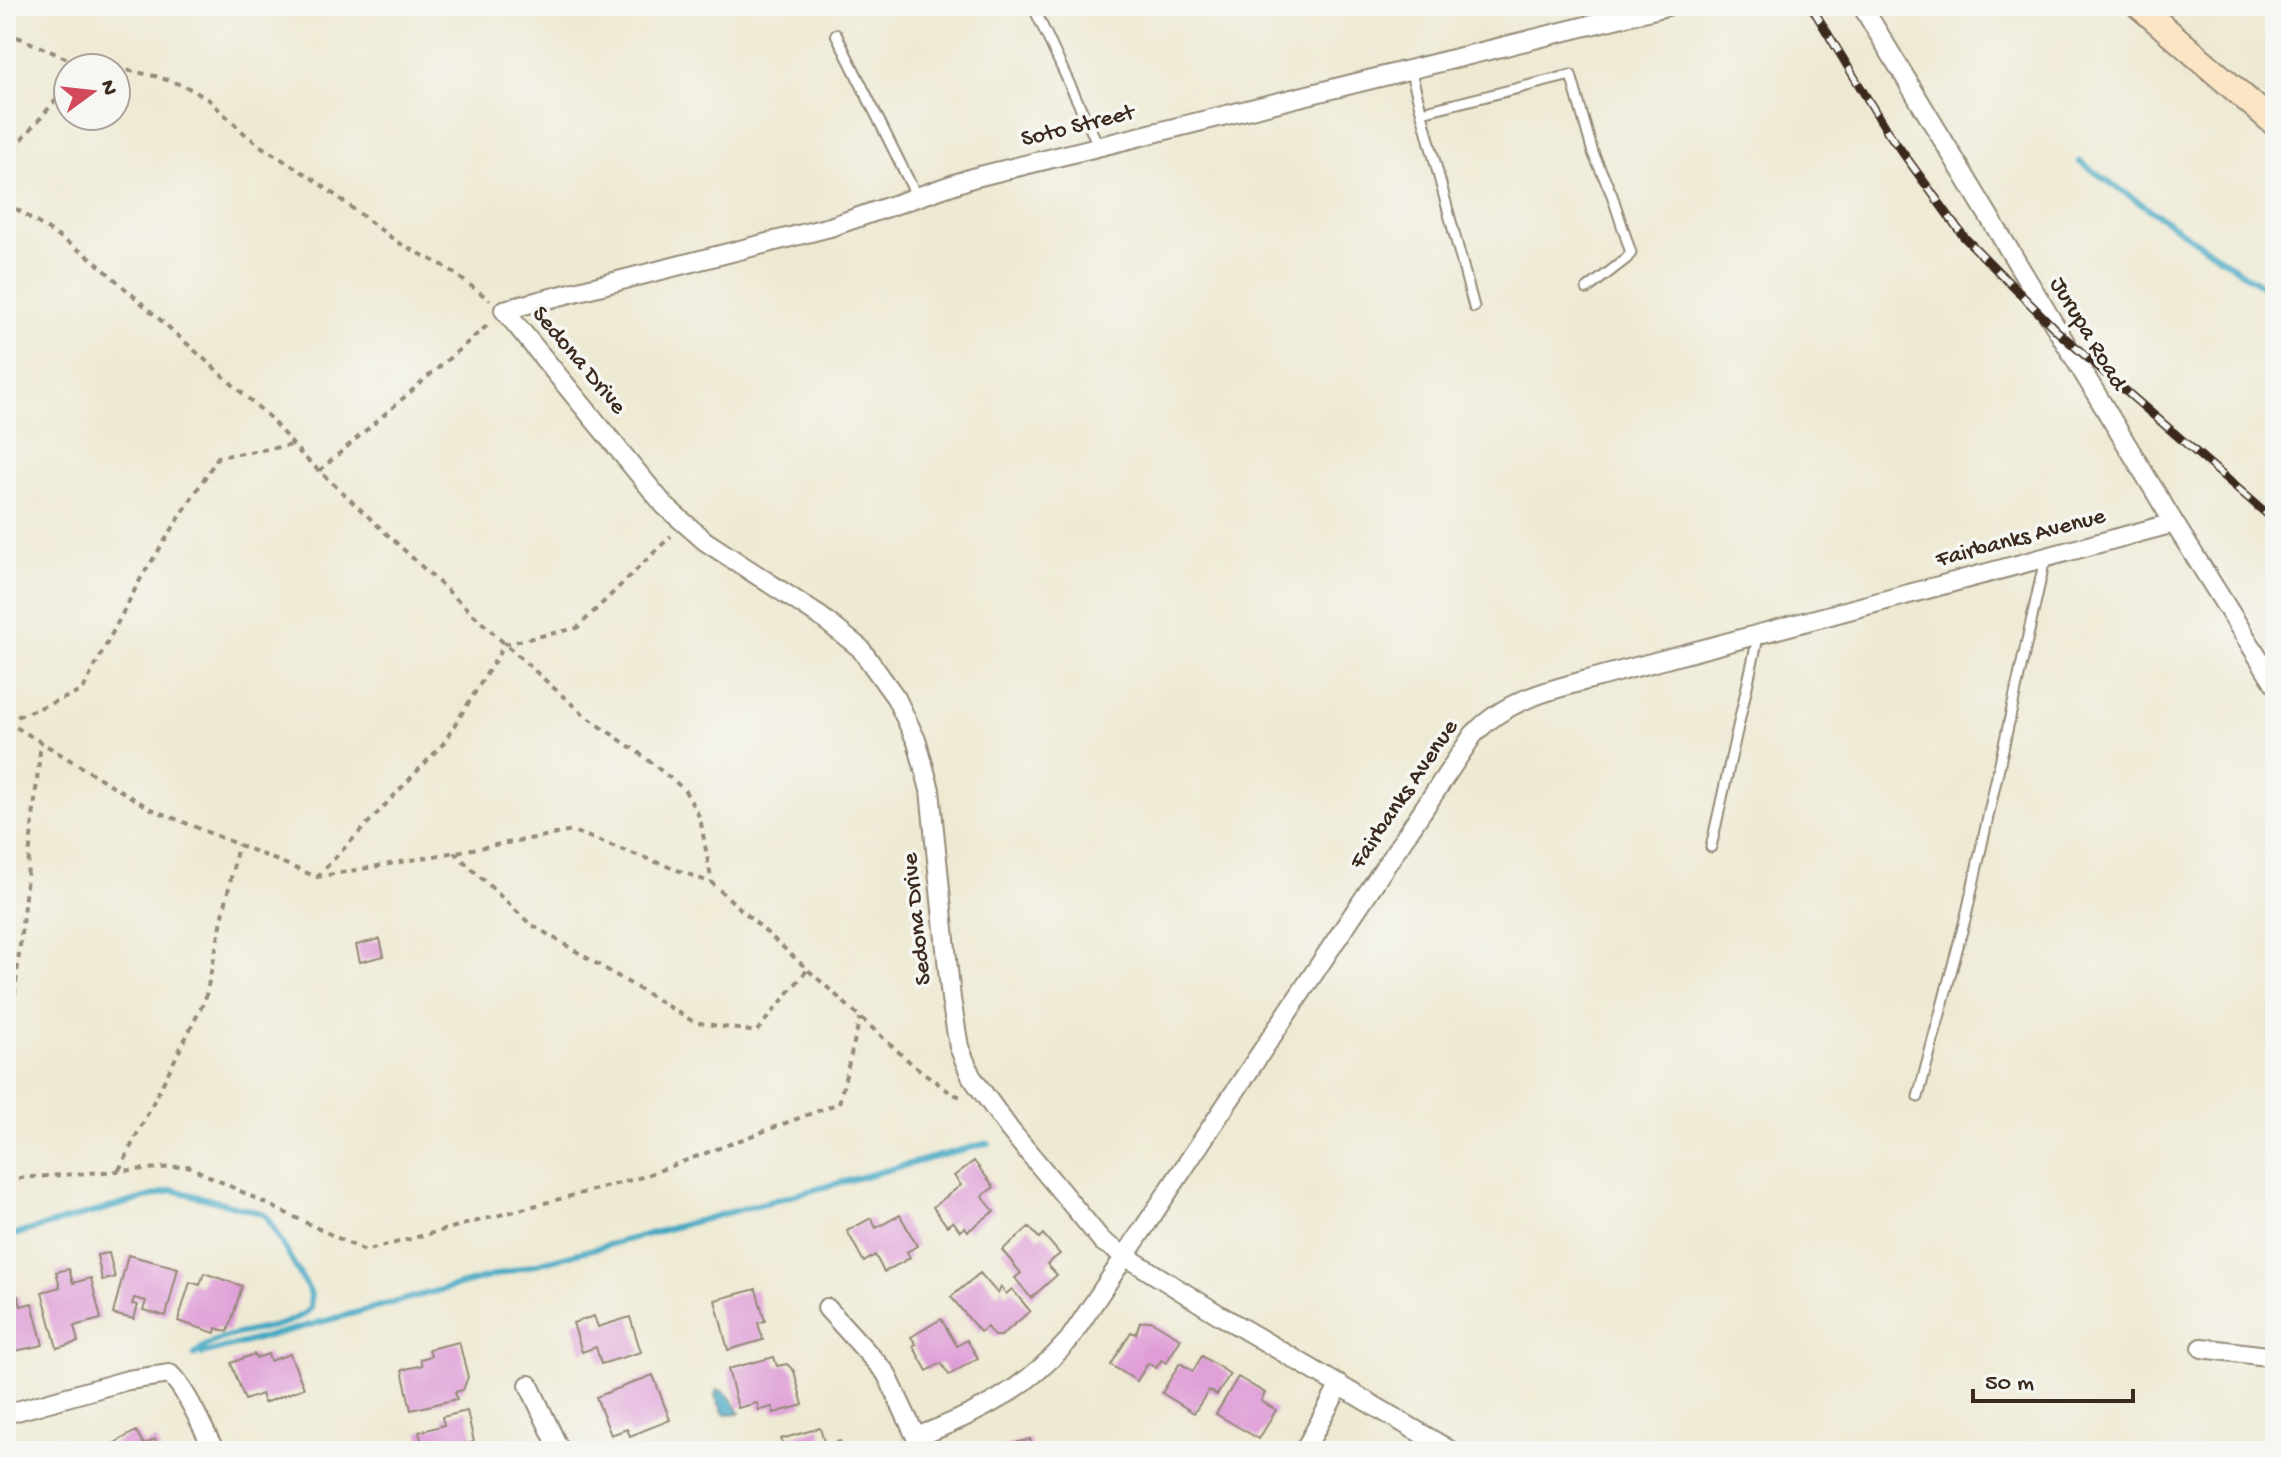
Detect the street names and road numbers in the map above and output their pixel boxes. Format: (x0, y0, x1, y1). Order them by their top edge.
street label: Soto Street (1018, 98, 1140, 155)
street label: Jurupa Road (2042, 272, 2133, 398)
street label: Sedona Drive (524, 301, 632, 422)
street label: Fairbanks Avenue (1932, 502, 2109, 576)
street label: Fairbanks Avenue (1344, 714, 1466, 876)
street label: Sedona Drive (897, 851, 939, 987)

